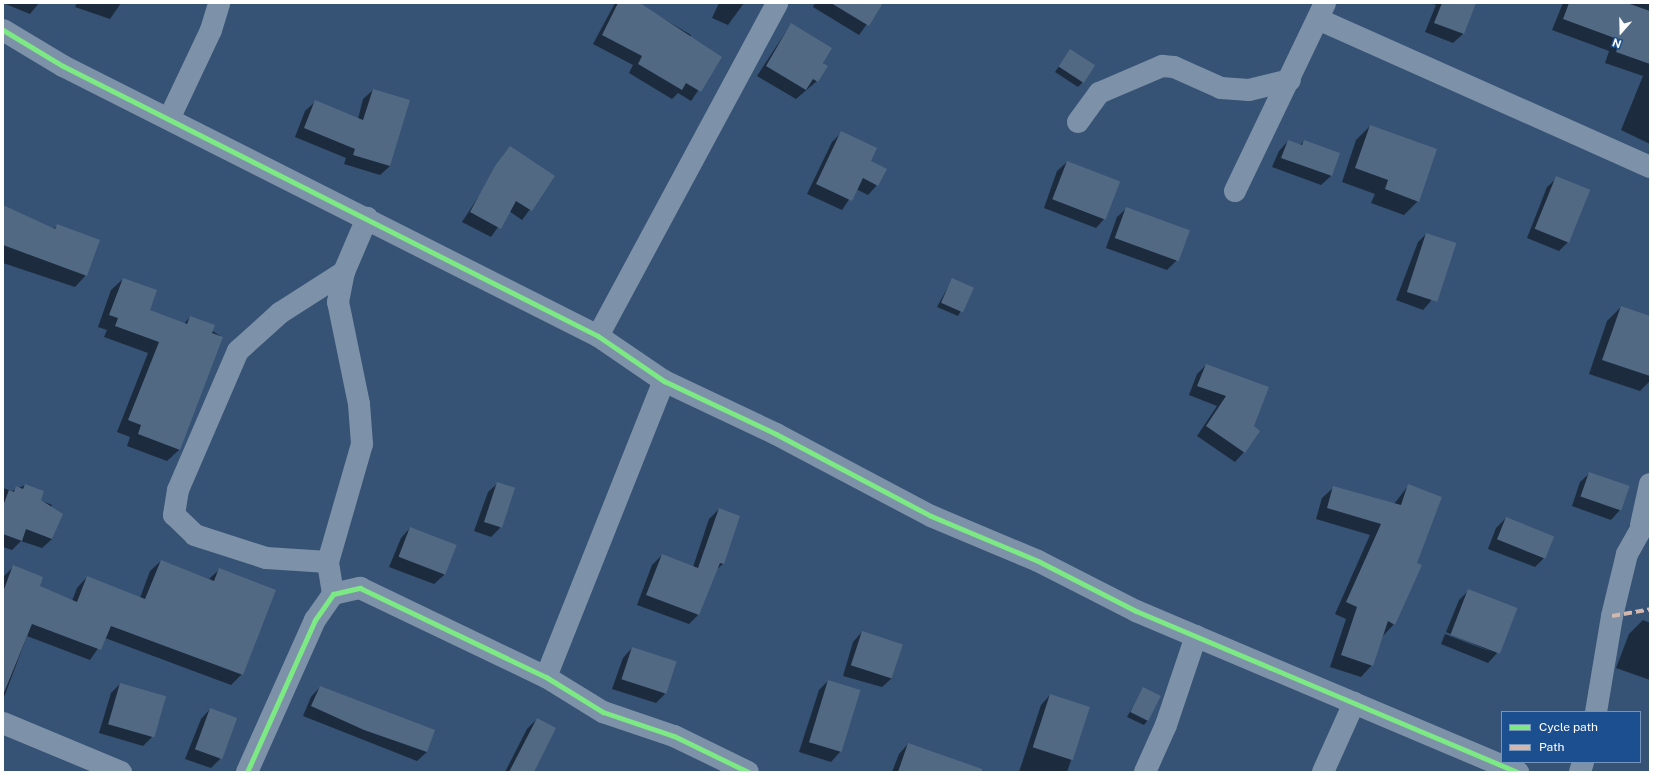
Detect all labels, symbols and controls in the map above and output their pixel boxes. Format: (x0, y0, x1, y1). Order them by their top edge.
north arrow (1601, 12, 1641, 52)
text: N (1611, 36, 1623, 50)
legend (1501, 711, 1641, 763)
text: Cycle path (1539, 720, 1598, 734)
text: Path (1539, 740, 1565, 754)

